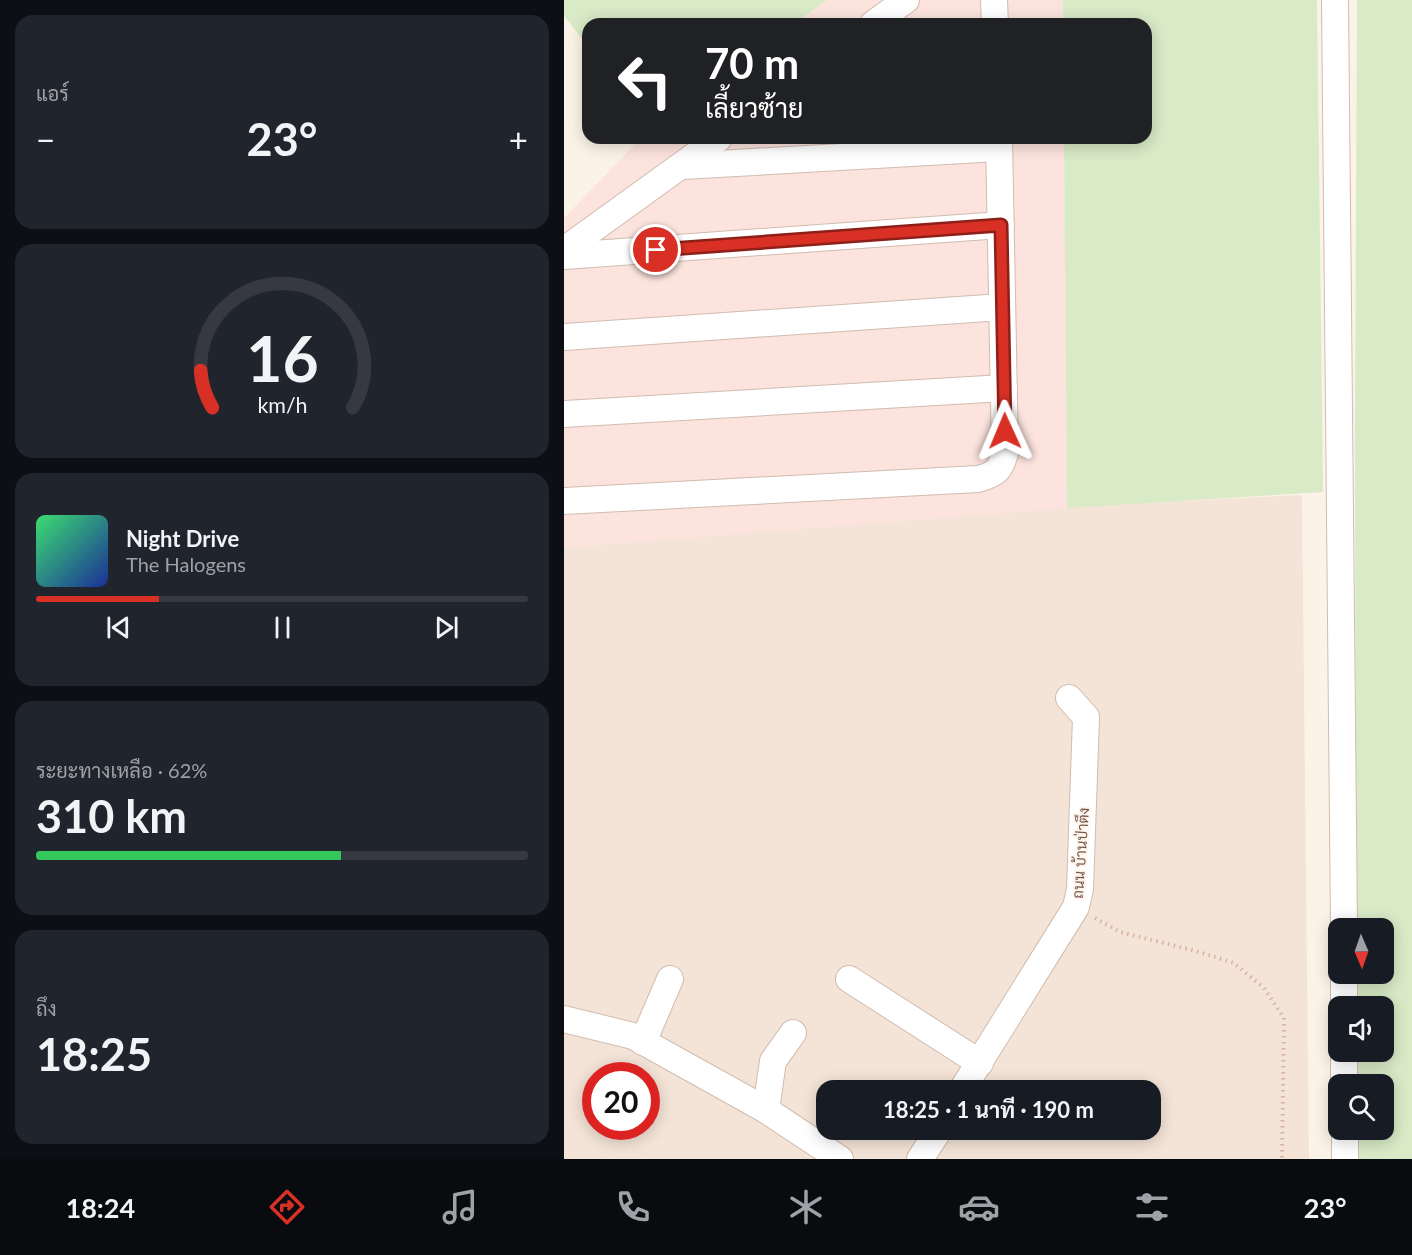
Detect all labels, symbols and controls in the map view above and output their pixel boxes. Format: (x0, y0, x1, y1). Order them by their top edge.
text: 70 m (705, 38, 799, 88)
icon: left (606, 42, 684, 120)
text: แอร์ (36, 81, 69, 105)
text: เลี้ยวซ้าย (705, 91, 803, 124)
text: 23° (247, 112, 317, 166)
text: − (36, 119, 55, 159)
text: + (509, 119, 528, 159)
pin (630, 224, 681, 275)
icon: arrive (639, 233, 672, 266)
text: 16 (246, 320, 318, 395)
text: km/h (257, 392, 307, 418)
position arrow (973, 399, 1037, 463)
text: Night Drive (126, 525, 239, 552)
text: The Halogens (126, 552, 246, 576)
icon: previous (102, 611, 135, 644)
icon: pause (266, 611, 299, 644)
icon: next (430, 611, 463, 644)
text: ระยะทางเหลือ · 62% (36, 758, 207, 782)
text: 310 km (36, 789, 187, 843)
street label: ถนน บ้านป่าตึง (1068, 807, 1092, 899)
north arrow (1328, 918, 1394, 984)
map controls (1328, 918, 1394, 1140)
text: ถึง (36, 996, 57, 1020)
button: sound (1328, 996, 1394, 1062)
text: 18:25 (36, 1027, 152, 1081)
speed limit sign: 20 (582, 1062, 660, 1140)
button: search (1328, 1074, 1394, 1140)
text: 18:25 · 1 นาที · 190 m (883, 1096, 1094, 1123)
icon: directions (266, 1186, 308, 1228)
icon: music (439, 1186, 481, 1228)
icon: phone (612, 1186, 654, 1228)
icon: climate (785, 1186, 827, 1228)
icon: car (958, 1186, 1000, 1228)
icon: filters (1131, 1186, 1173, 1228)
text: 18:24 (65, 1191, 135, 1224)
text: 23° (1304, 1191, 1346, 1224)

